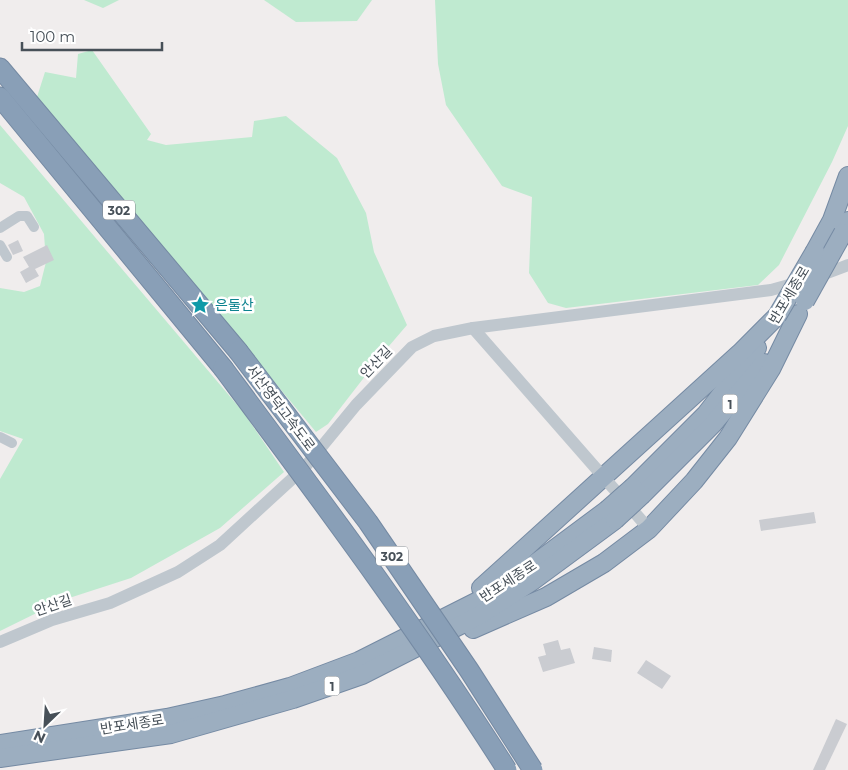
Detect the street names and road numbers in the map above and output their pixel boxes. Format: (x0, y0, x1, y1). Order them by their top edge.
road number: 302 (103, 200, 135, 220)
street label: 반포세종로 (765, 263, 813, 327)
street label: 안산길 (356, 342, 396, 382)
street label: 서산영덕고속도로 (243, 361, 319, 455)
road number: 1 (722, 394, 738, 414)
road number: 302 (376, 546, 408, 566)
street label: 반포세종로 (476, 556, 540, 606)
street label: 안산길 (32, 590, 74, 620)
road number: 1 (324, 676, 340, 696)
street label: 반포세종로 (99, 710, 165, 738)

